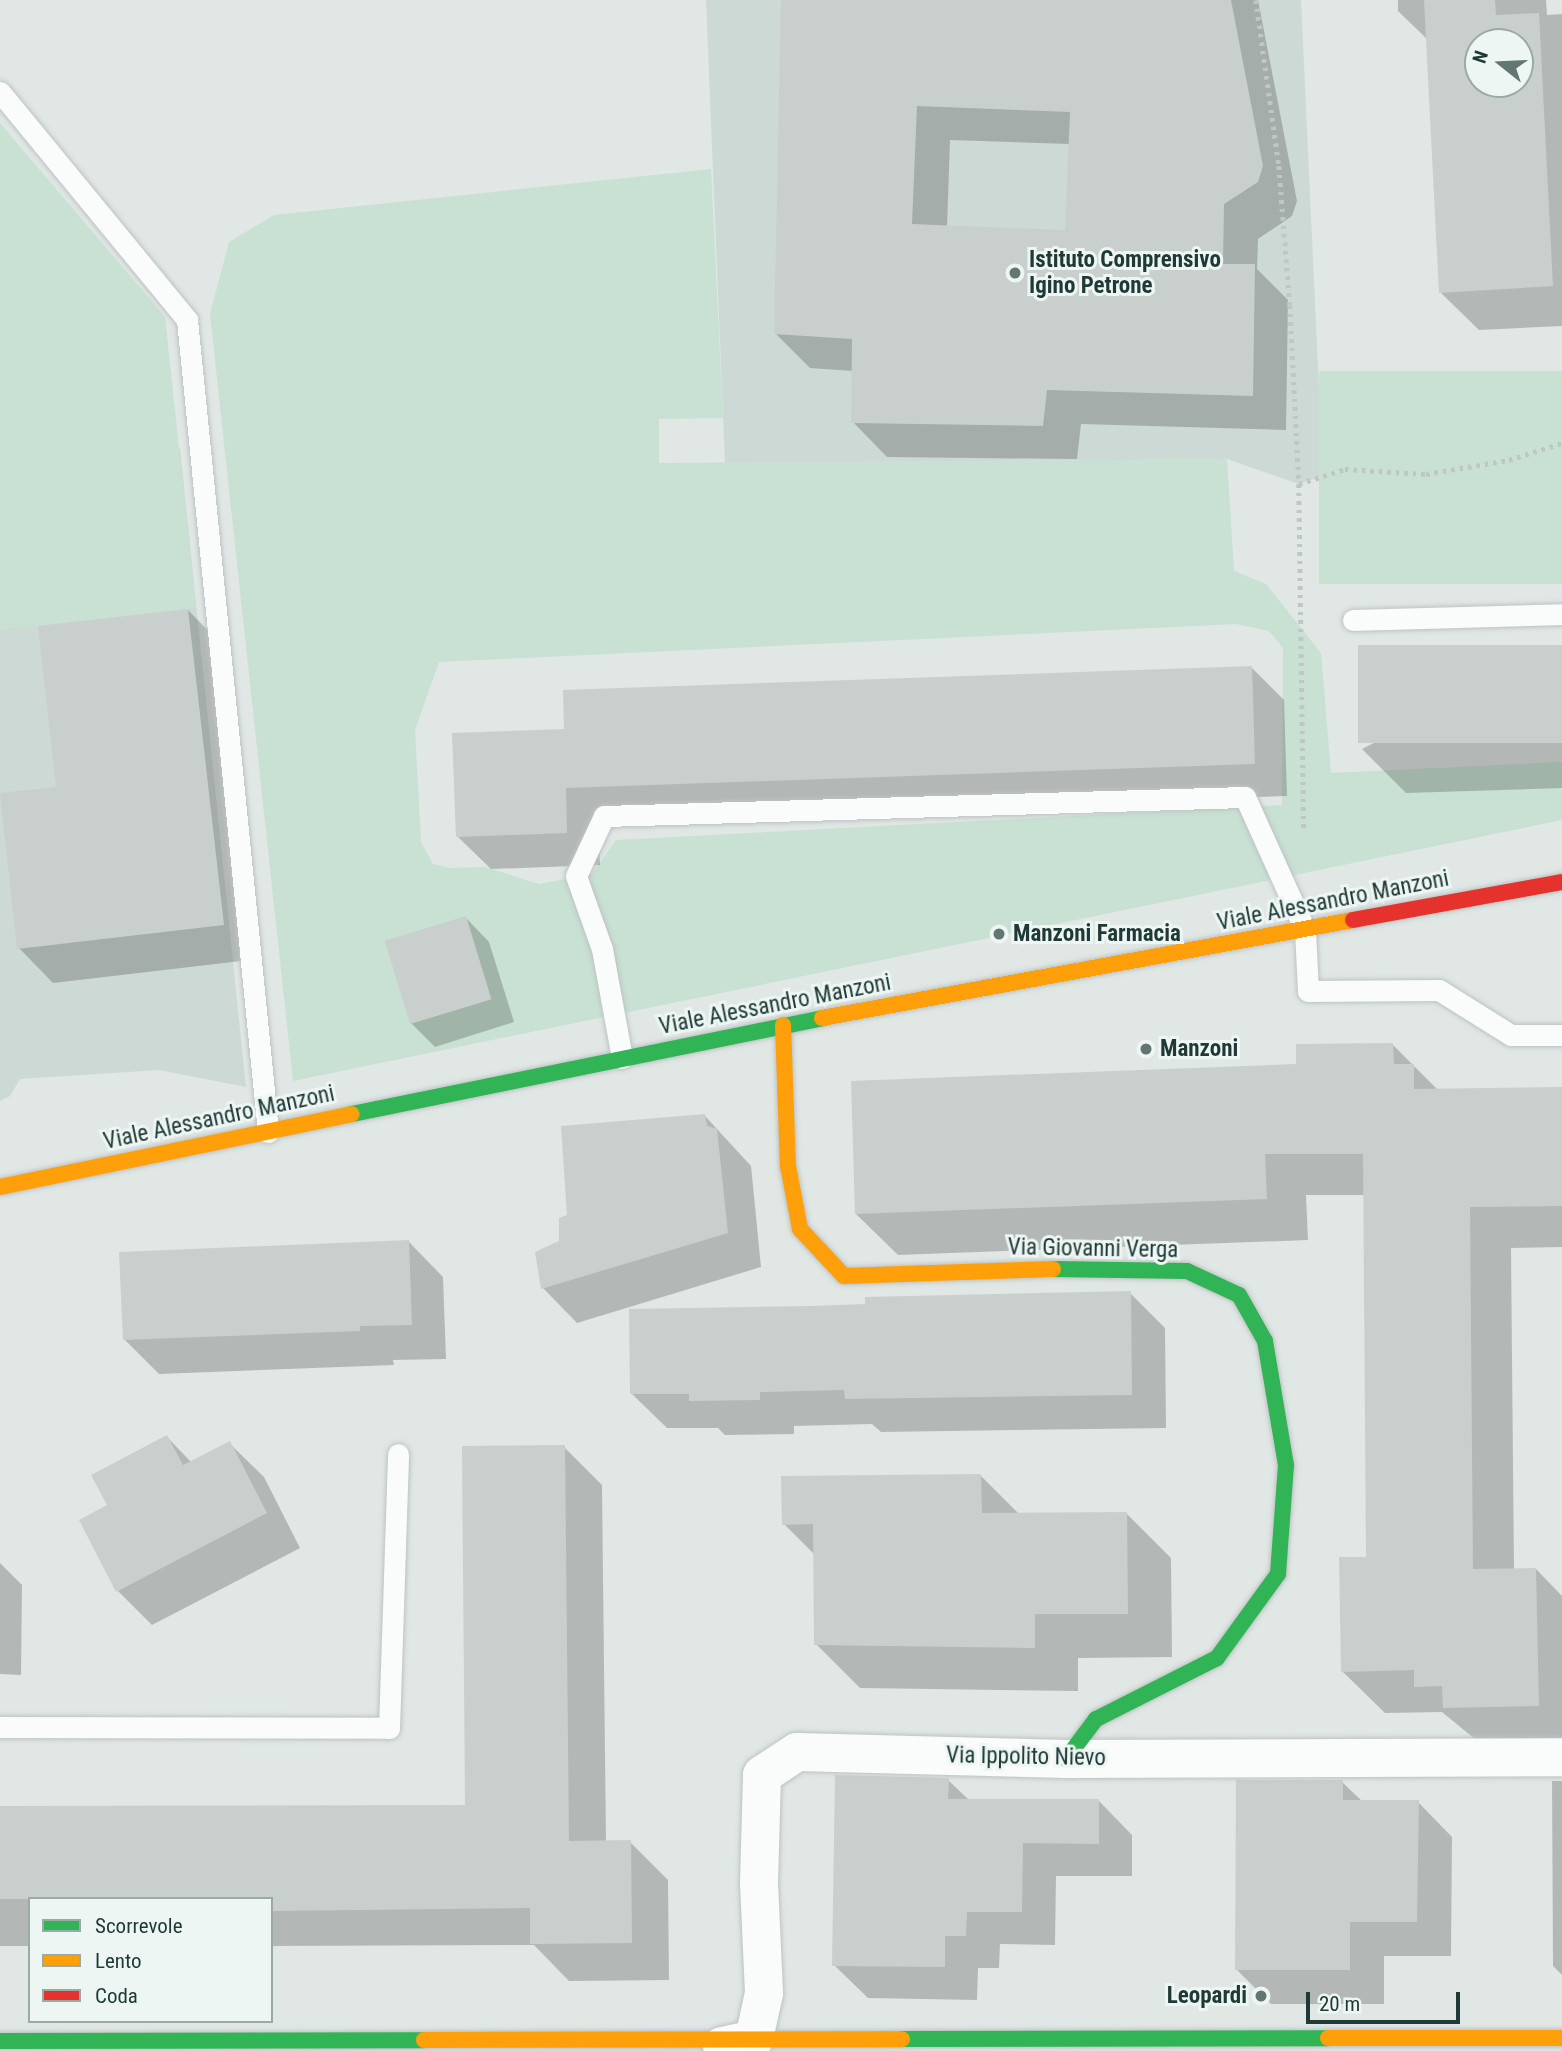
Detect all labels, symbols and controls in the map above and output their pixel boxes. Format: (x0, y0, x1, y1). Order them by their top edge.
north arrow (1464, 28, 1534, 98)
text: N (1468, 48, 1493, 66)
place label: Istituto Comprensivo Igino Petrone (1029, 246, 1221, 300)
marker: Istituto Comprensivo Igino Petrone (1007, 265, 1023, 281)
street label: Viale Alessandro Manzoni (1215, 865, 1451, 937)
place label: Manzoni Farmacia (1013, 920, 1181, 948)
marker: Manzoni Farmacia (991, 926, 1007, 942)
street label: Viale Alessandro Manzoni (657, 969, 893, 1041)
place label: Manzoni (1160, 1035, 1238, 1063)
marker: Manzoni (1138, 1041, 1154, 1057)
street label: Viale Alessandro Manzoni (101, 1080, 337, 1156)
street label: Via Giovanni Verga (1007, 1234, 1179, 1264)
street label: Via Ippolito Nievo (946, 1742, 1106, 1772)
legend (28, 1897, 273, 2023)
text: Scorrevole (95, 1914, 182, 1938)
text: Lento (95, 1949, 142, 1973)
scale bar (1310, 1978, 1464, 2022)
place label: Leopardi (1167, 1982, 1247, 2010)
text: Coda (95, 1984, 138, 2008)
marker: Leopardi (1253, 1988, 1269, 2004)
text: 20 m (1319, 1992, 1360, 2016)

